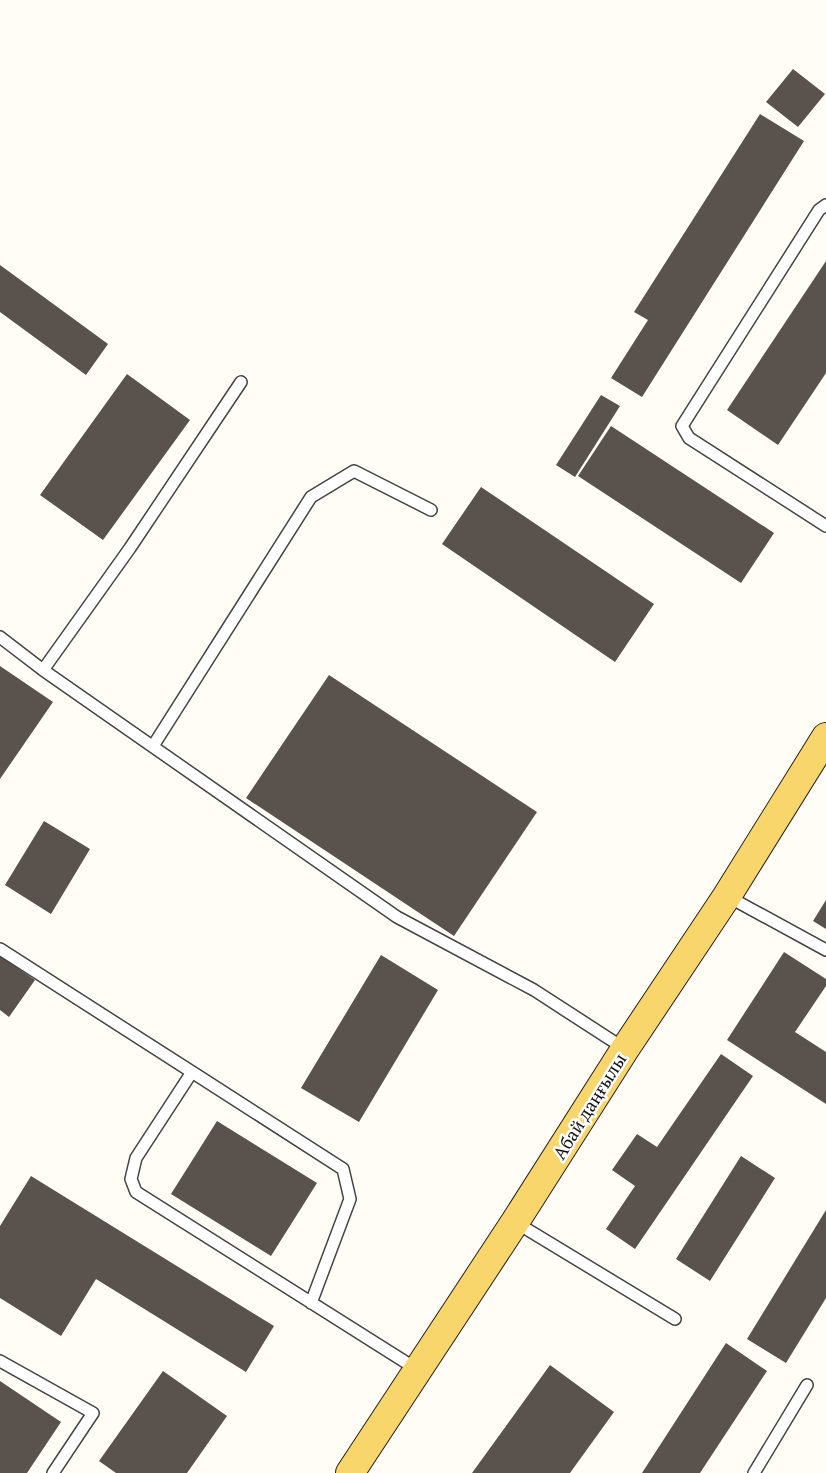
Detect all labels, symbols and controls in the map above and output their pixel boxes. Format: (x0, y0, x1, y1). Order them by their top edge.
street label: Абай даңғылы (547, 1048, 631, 1164)

